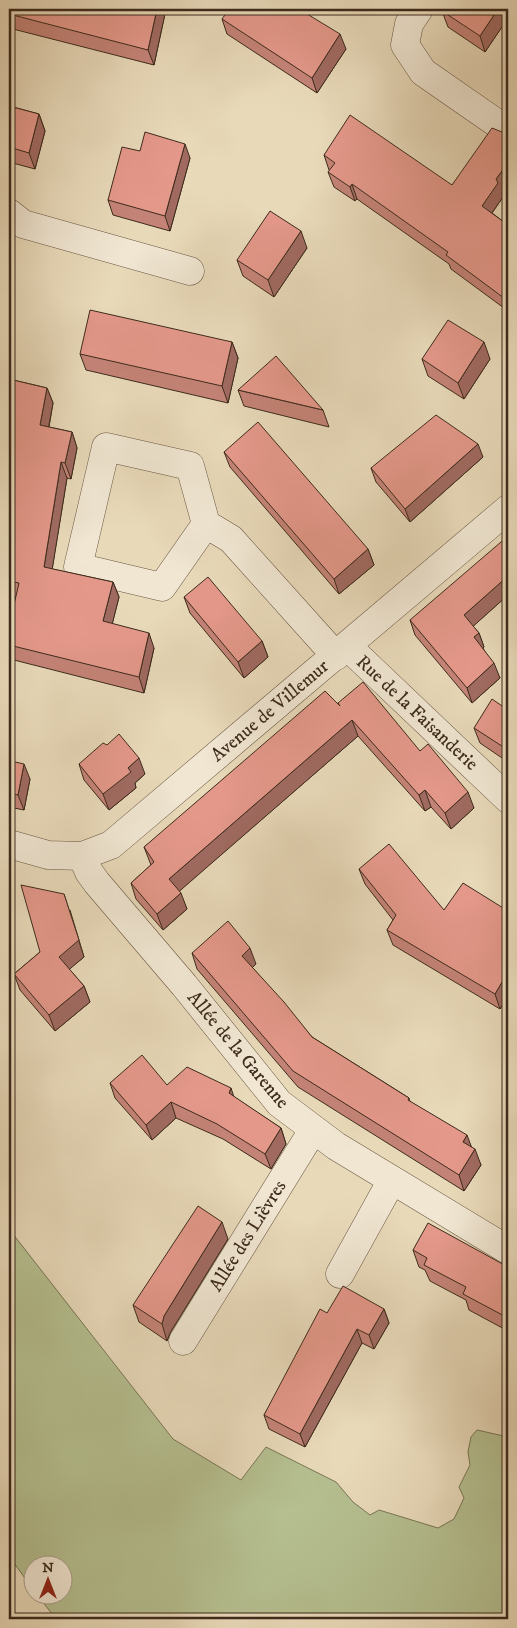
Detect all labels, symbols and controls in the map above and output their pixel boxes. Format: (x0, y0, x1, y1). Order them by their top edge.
street label: Rue de la Faisanderie (351, 651, 483, 776)
street label: Avenue de Villemur (206, 655, 334, 767)
street label: Allée de la Garenne (182, 987, 294, 1114)
street label: Allée des Lièvres (205, 1176, 291, 1296)
north arrow (22, 1556, 72, 1606)
text: N (42, 1559, 54, 1577)

